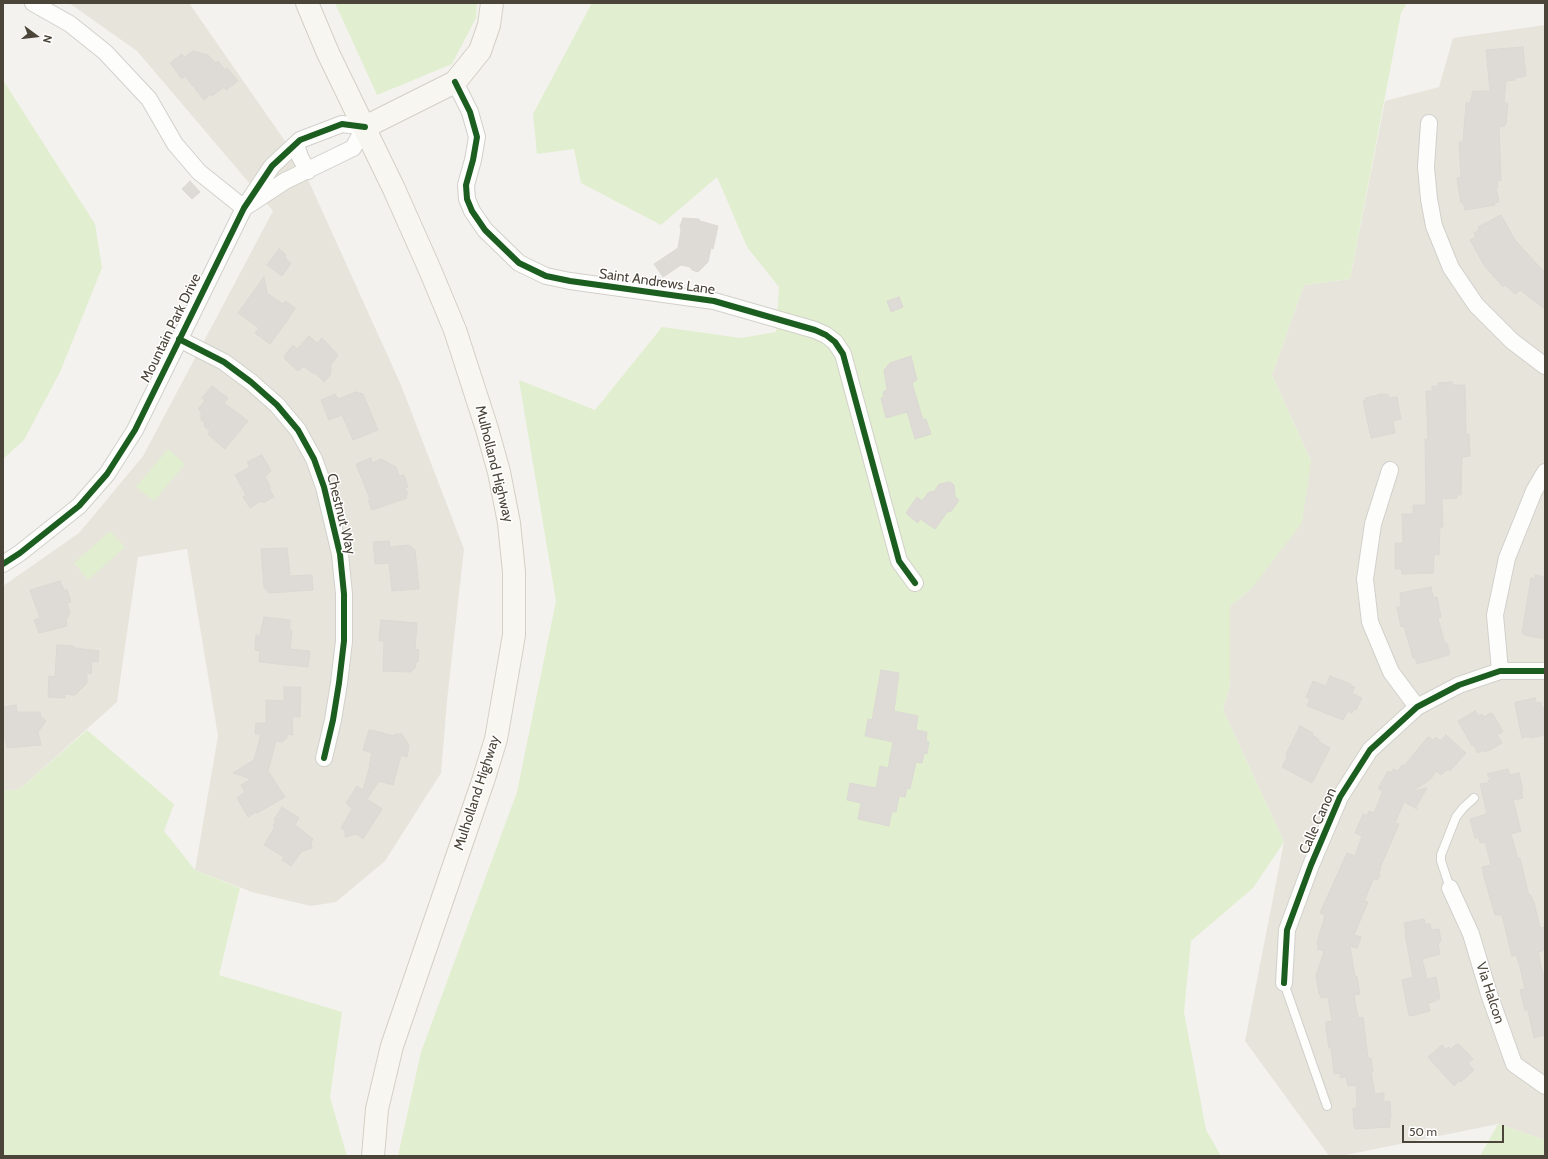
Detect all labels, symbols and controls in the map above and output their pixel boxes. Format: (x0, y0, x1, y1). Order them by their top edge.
north arrow (16, 16, 56, 56)
text: N (40, 34, 55, 45)
street label: Saint Andrews Lane (598, 266, 716, 298)
street label: Mountain Park Drive (137, 271, 205, 385)
street label: Mulholland Highway (471, 404, 517, 524)
street label: Chestnut Way (323, 472, 359, 556)
street label: Mulholland Highway (450, 733, 504, 853)
street label: Calle Canon (1296, 785, 1340, 857)
street label: Via Halcon (1472, 960, 1508, 1026)
scale bar (1404, 1117, 1506, 1143)
text: 50 m (1409, 1124, 1437, 1139)

